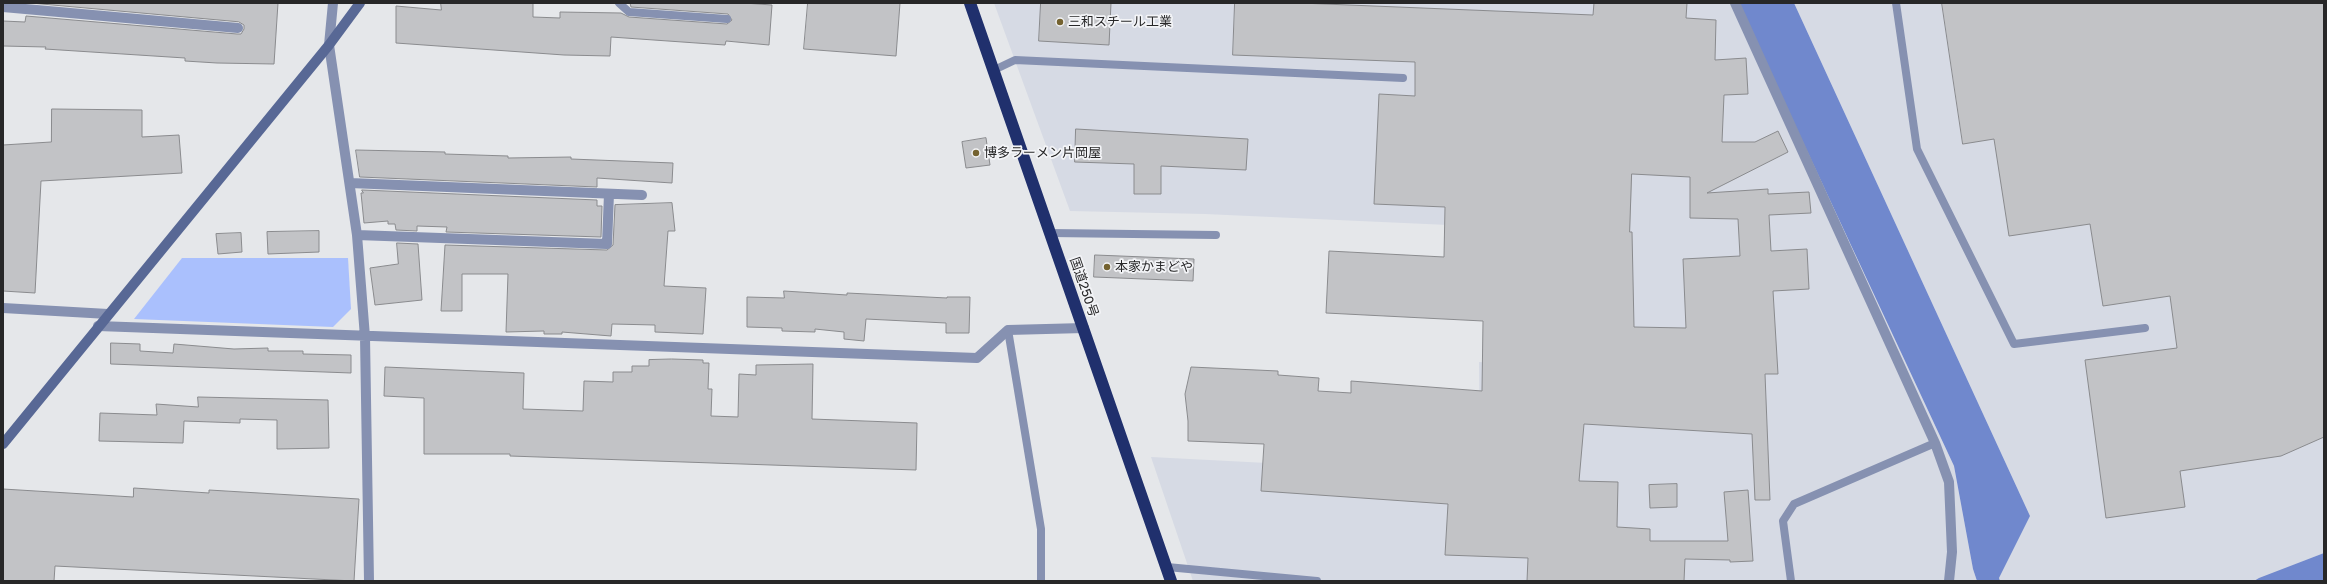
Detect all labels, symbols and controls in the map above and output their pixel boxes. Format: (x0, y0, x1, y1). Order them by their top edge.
place label: 三和スチール工業 (1068, 14, 1172, 30)
marker: 三和スチール工業 (1055, 17, 1065, 27)
place label: 博多ラーメン片岡屋 (984, 145, 1101, 161)
marker: 博多ラーメン片岡屋 (971, 148, 981, 158)
street label: 国道250号 (1067, 255, 1101, 319)
place label: 本家かまどや (1115, 259, 1193, 275)
marker: 本家かまどや (1102, 262, 1112, 272)

